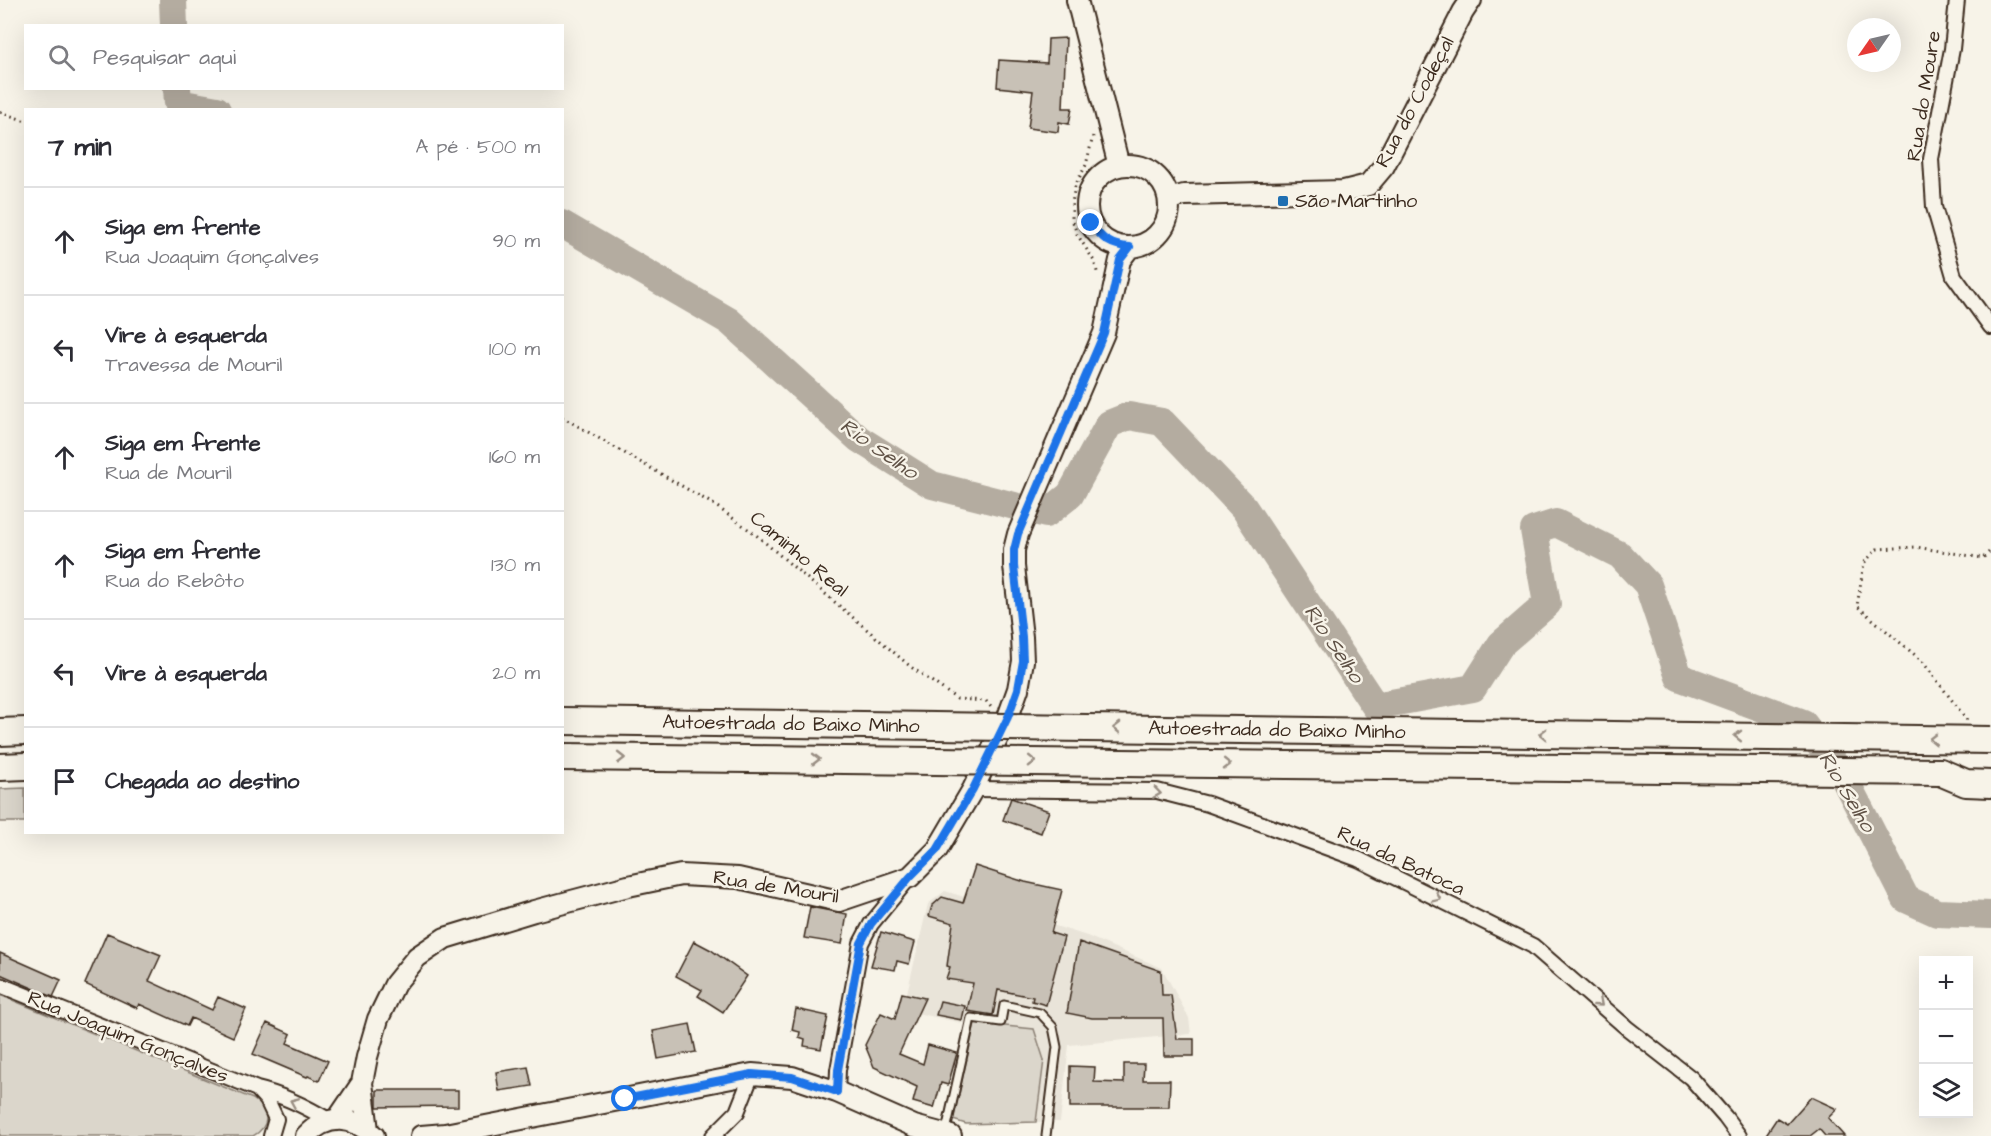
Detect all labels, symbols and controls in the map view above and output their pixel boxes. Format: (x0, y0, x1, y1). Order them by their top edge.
north arrow (1847, 18, 1901, 72)
search box (24, 24, 564, 90)
street label: Rua do Moure (1900, 28, 1948, 163)
street label: Rua do Codeçal (1369, 32, 1461, 172)
icon: search (45, 41, 78, 74)
text: Pesquisar aqui (93, 42, 236, 73)
text: 7 min (48, 129, 112, 165)
text: A pé · 500 m (415, 133, 540, 161)
place label: São Martinho (1295, 187, 1417, 215)
marker: São Martinho (1276, 194, 1290, 208)
route end (1077, 209, 1103, 235)
text: Siga em frente (105, 212, 261, 243)
icon: ahead (48, 225, 81, 258)
text: 90 m (492, 227, 540, 255)
text: Rua Joaquim Gonçalves (105, 243, 319, 271)
text: Vire à esquerda (105, 320, 267, 351)
icon: left (48, 333, 81, 366)
text: 100 m (489, 335, 540, 363)
text: Travessa de Mouril (105, 351, 282, 379)
water label: Rio Selho (834, 412, 925, 488)
text: Siga em frente (105, 428, 261, 459)
icon: ahead (48, 441, 81, 474)
text: 160 m (489, 443, 540, 471)
text: Rua de Mouril (105, 459, 232, 487)
street label: Caminho Real (744, 505, 854, 603)
text: Siga em frente (105, 536, 261, 567)
icon: ahead (48, 549, 81, 582)
text: 130 m (491, 551, 540, 579)
text: Rua do Rebôto (105, 567, 244, 595)
water label: Rio Selho (1297, 599, 1372, 691)
icon: left (48, 657, 81, 690)
text: Vire à esquerda (105, 658, 267, 689)
text: 20 m (492, 659, 540, 687)
street label: Autoestrada do Baixo Minho (662, 708, 920, 740)
street label: Autoestrada do Baixo Minho (1148, 714, 1406, 746)
one-way arrow (1112, 722, 1121, 735)
one-way arrow (1538, 728, 1547, 740)
one-way arrow (1733, 730, 1742, 743)
one-way arrow (1928, 733, 1937, 745)
water label: Rio Selho (1812, 746, 1883, 839)
one-way arrow (616, 752, 625, 764)
one-way arrow (811, 753, 820, 765)
one-way arrow (1027, 755, 1036, 768)
one-way arrow (1222, 758, 1231, 770)
icon: arrive (48, 765, 81, 798)
text: Chegada ao destino (105, 766, 299, 797)
one-way arrow (1153, 786, 1162, 798)
street label: Rua da Batoca (1333, 819, 1469, 903)
street label: Rua de Mouril (711, 863, 841, 911)
one-way arrow (1431, 890, 1442, 902)
map controls (1919, 956, 1973, 1118)
button: + (1919, 956, 1973, 1010)
street label: Rua Joaquim Gonçalves (24, 984, 232, 1090)
one-way arrow (1592, 996, 1603, 1007)
button: − (1919, 1010, 1973, 1064)
button: layers (1919, 1064, 1973, 1118)
route start (611, 1085, 637, 1111)
one-way arrow (290, 1097, 301, 1109)

